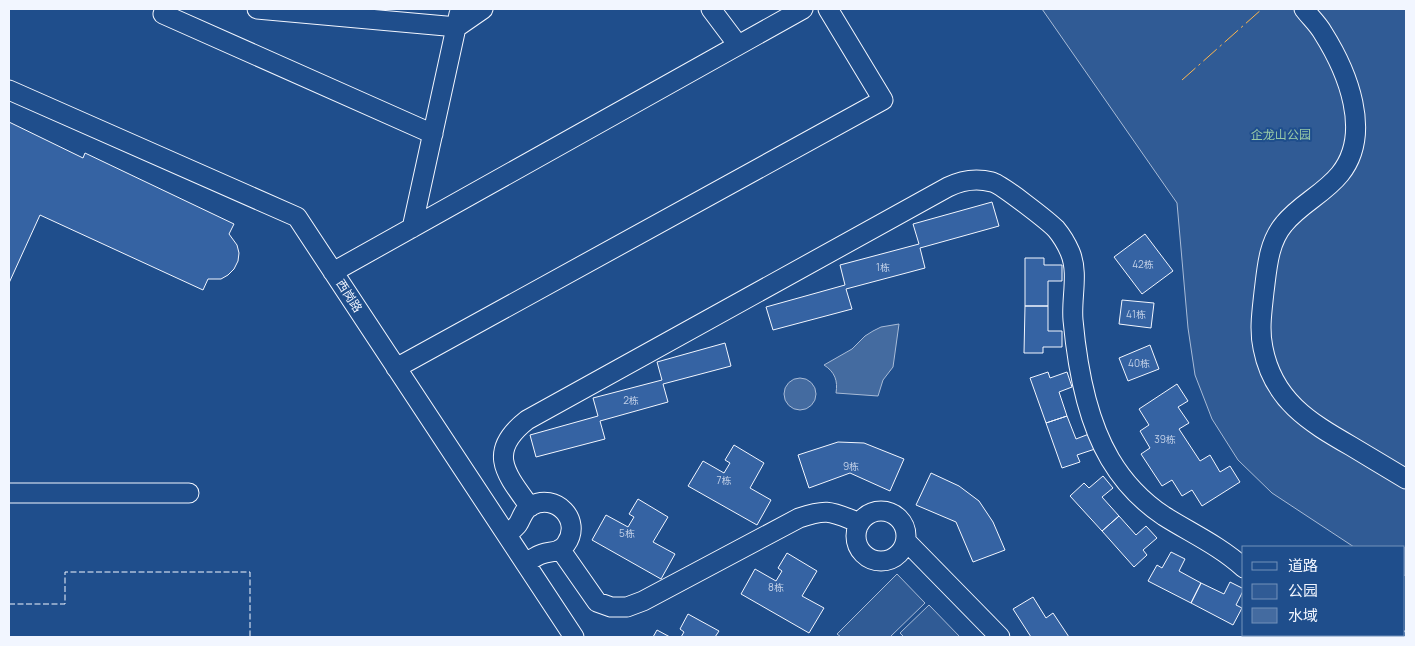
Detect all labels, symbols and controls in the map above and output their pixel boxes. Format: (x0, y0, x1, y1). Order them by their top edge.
park label: 企龙山公园 (1251, 126, 1311, 143)
house number: 42栋 (1132, 257, 1154, 271)
house number: 1栋 (876, 260, 890, 274)
street label: 西岗路 (332, 276, 366, 315)
house number: 41栋 (1126, 307, 1146, 321)
house number: 40栋 (1128, 356, 1150, 370)
house number: 2栋 (623, 393, 639, 407)
house number: 39栋 (1154, 432, 1176, 446)
house number: 9栋 (843, 459, 859, 473)
house number: 7栋 (716, 473, 732, 487)
house number: 5栋 (619, 526, 635, 540)
legend (1242, 546, 1405, 636)
text: 道路 (1288, 555, 1318, 576)
house number: 8栋 (768, 580, 784, 594)
text: 公园 (1288, 580, 1318, 601)
text: 水域 (1288, 605, 1318, 626)

